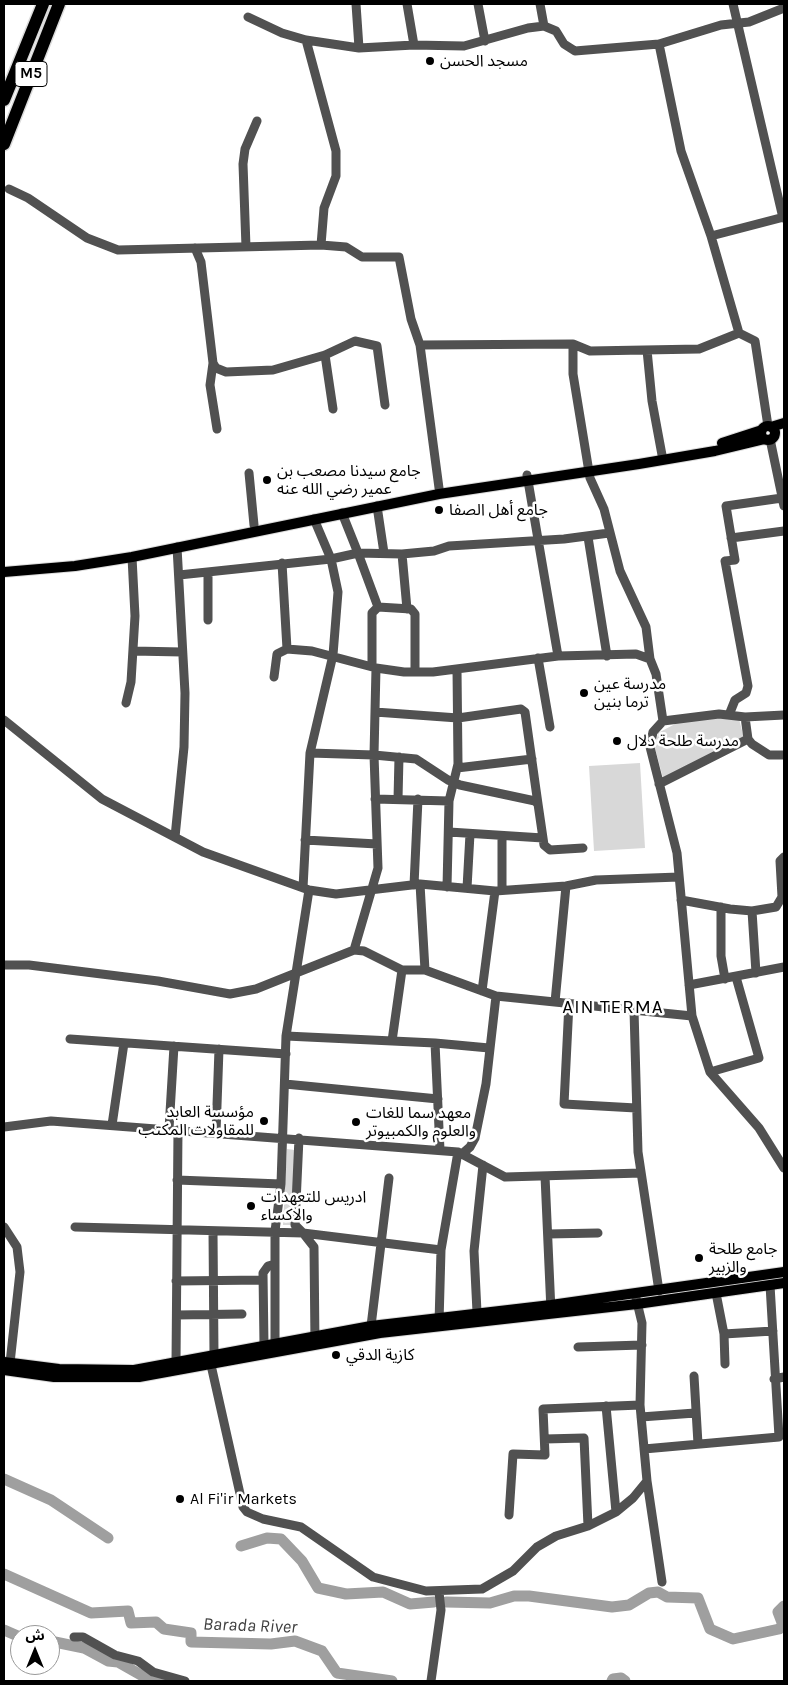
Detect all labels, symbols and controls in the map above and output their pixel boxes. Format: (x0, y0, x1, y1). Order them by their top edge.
place label: مسجد الحسن (440, 51, 528, 71)
marker: مسجد الحسن (424, 55, 436, 67)
road number: M5 (15, 62, 47, 86)
place label: جامع سيدنا مصعب بن عمير رضي الله عنه (277, 461, 421, 499)
marker: جامع سيدنا مصعب بن عمير رضي الله عنه (261, 474, 273, 486)
place label: جامع أهل الصفا (449, 500, 548, 520)
marker: جامع أهل الصفا (433, 504, 445, 516)
place label: مدرسة عين ترما بنين (594, 674, 666, 712)
marker: مدرسة عين ترما بنين (578, 687, 590, 699)
place label: مدرسة طلحة دلال (627, 731, 739, 751)
marker: مدرسة طلحة دلال (611, 735, 623, 747)
district label: AIN TERMA (561, 997, 665, 1019)
place label: مؤسسة العابد للمقاولات المكتب (138, 1102, 254, 1140)
place label: معهد سما للغات والعلوم والكمبيوتر (366, 1103, 476, 1141)
marker: مؤسسة العابد للمقاولات المكتب (258, 1115, 270, 1127)
marker: معهد سما للغات والعلوم والكمبيوتر (350, 1116, 362, 1128)
place label: ادريس للتعهدات والاكساء (261, 1187, 366, 1225)
marker: ادريس للتعهدات والاكساء (245, 1200, 257, 1212)
place label: جامع طلحة والزبير (709, 1239, 777, 1277)
marker: جامع طلحة والزبير (693, 1252, 705, 1264)
place label: كازية الدقي (346, 1345, 414, 1365)
marker: كازية الدقي (330, 1349, 342, 1361)
place label: Al Fi'ir Markets (190, 1489, 297, 1509)
marker: Al Fi'ir Markets (174, 1493, 186, 1505)
water label: Barada River (202, 1614, 298, 1638)
north arrow (10, 1625, 60, 1675)
text: ش (25, 1627, 45, 1644)

